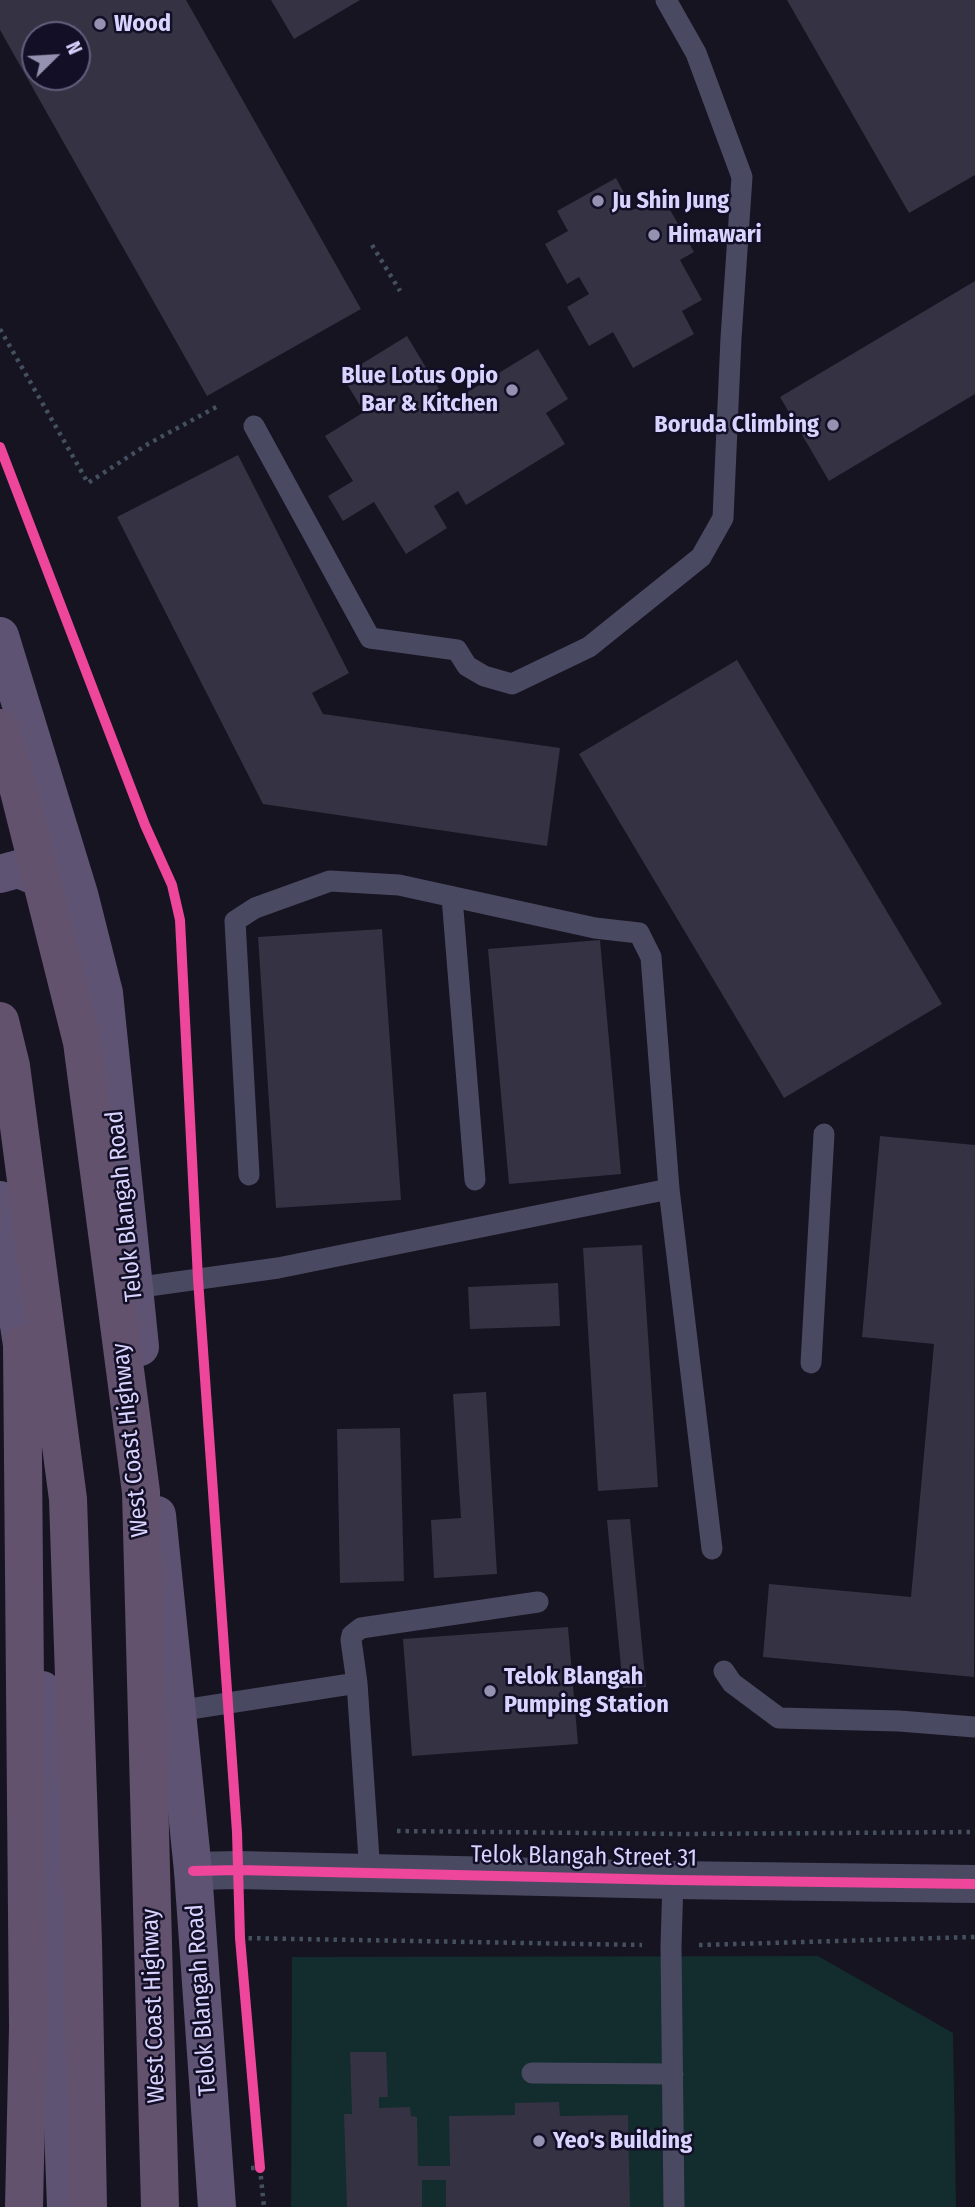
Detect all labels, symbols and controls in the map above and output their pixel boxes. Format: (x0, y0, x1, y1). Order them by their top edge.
place label: Wood (114, 10, 171, 38)
marker: Wood (92, 16, 108, 32)
north arrow (21, 21, 91, 91)
text: N (61, 38, 87, 58)
place label: Ju Shin Jung (612, 187, 729, 215)
marker: Ju Shin Jung (590, 193, 606, 209)
place label: Himawari (668, 221, 762, 249)
marker: Himawari (646, 227, 662, 243)
place label: Blue Lotus Opio Bar & Kitchen (341, 362, 498, 418)
marker: Blue Lotus Opio Bar & Kitchen (504, 382, 520, 398)
place label: Boruda Climbing (654, 411, 819, 439)
marker: Boruda Climbing (825, 417, 841, 433)
street label: Telok Blangah Road (101, 1109, 149, 1303)
street label: West Coast Highway (106, 1342, 156, 1538)
place label: Telok Blangah Pumping Station (504, 1663, 669, 1719)
marker: Telok Blangah Pumping Station (482, 1683, 498, 1699)
street label: Telok Blangah Street 31 (471, 1841, 697, 1873)
street label: Telok Blangah Road (181, 1903, 223, 2097)
street label: West Coast Highway (136, 1908, 172, 2104)
place label: Yeo's Building (553, 2127, 692, 2155)
marker: Yeo's Building (531, 2133, 547, 2149)

